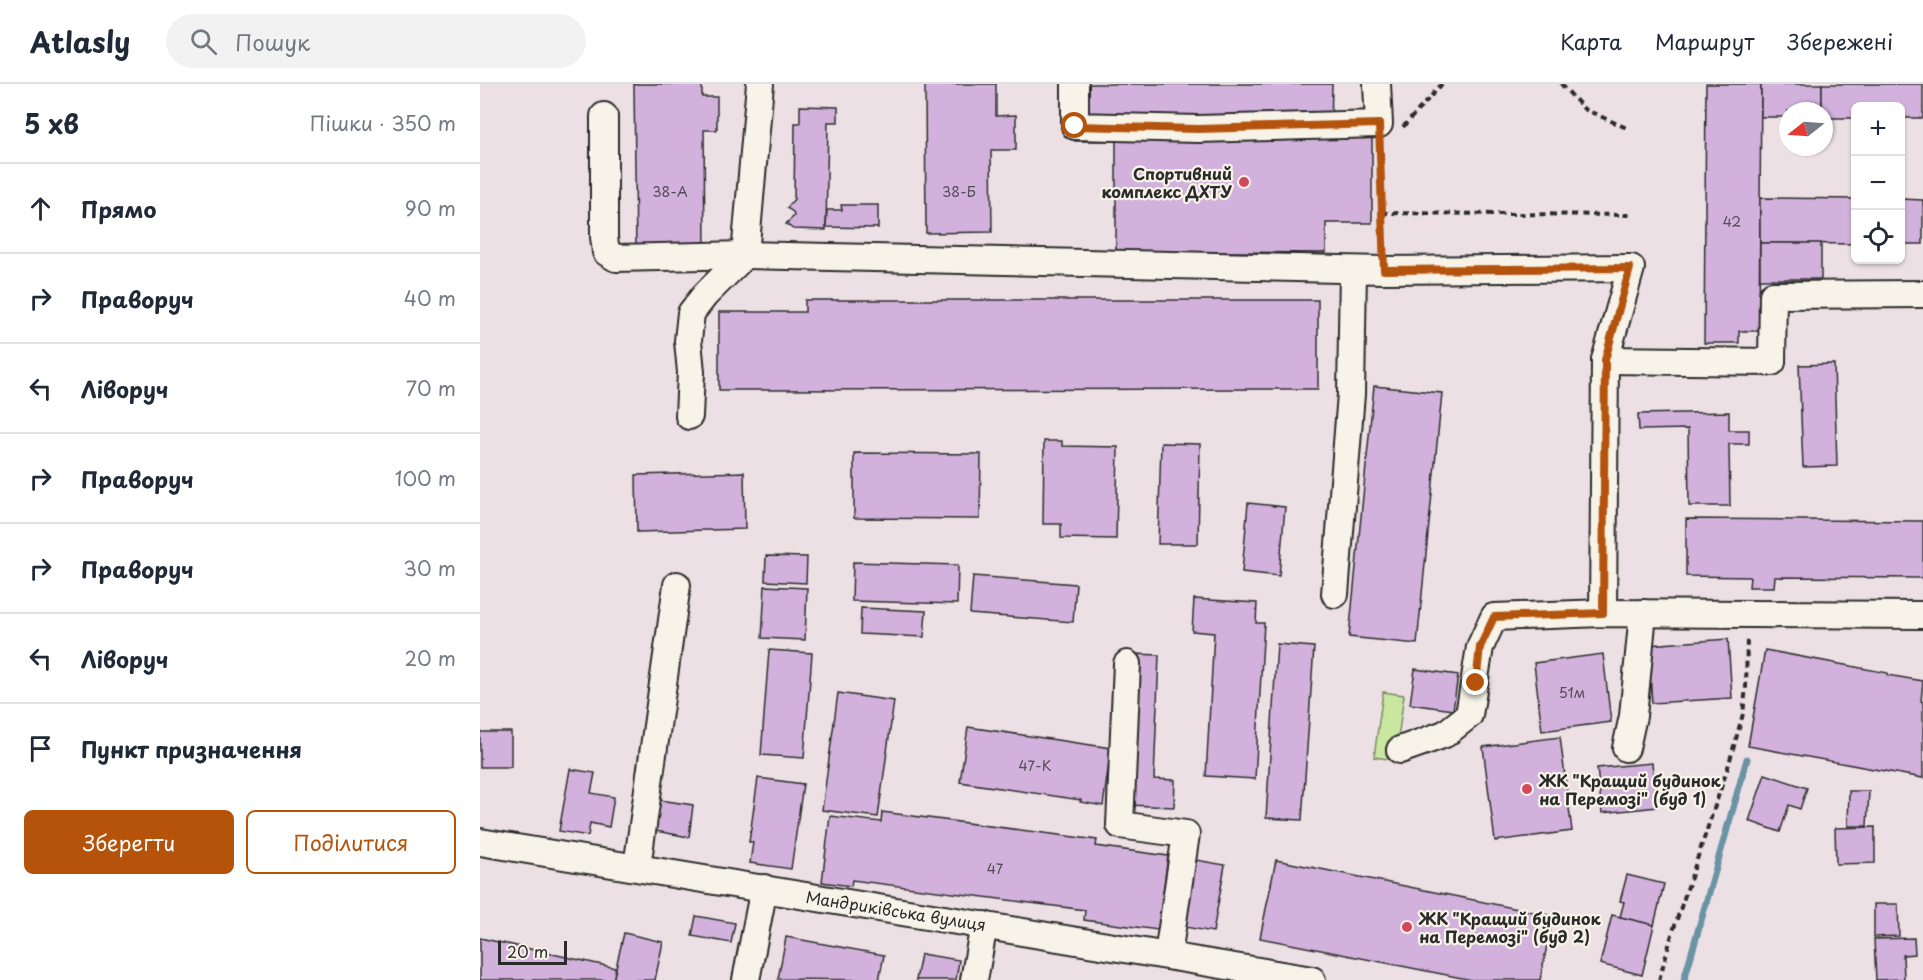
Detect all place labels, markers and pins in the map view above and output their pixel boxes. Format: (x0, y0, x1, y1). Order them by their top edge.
place label: Спортивний комплекс ДХТУ (1101, 161, 1232, 203)
marker: Спортивний комплекс ДХТУ (1237, 175, 1251, 189)
place label: ЖК "Кращий будинок на Перемозі" (буд 1) (1538, 768, 1722, 810)
marker: ЖК "Кращий будинок на Перемозі" (буд 1) (1520, 782, 1534, 796)
place label: ЖК "Кращий будинок на Перемозі" (буд 2) (1418, 906, 1602, 948)
marker: ЖК "Кращий будинок на Перемозі" (буд 2) (1400, 920, 1414, 934)

